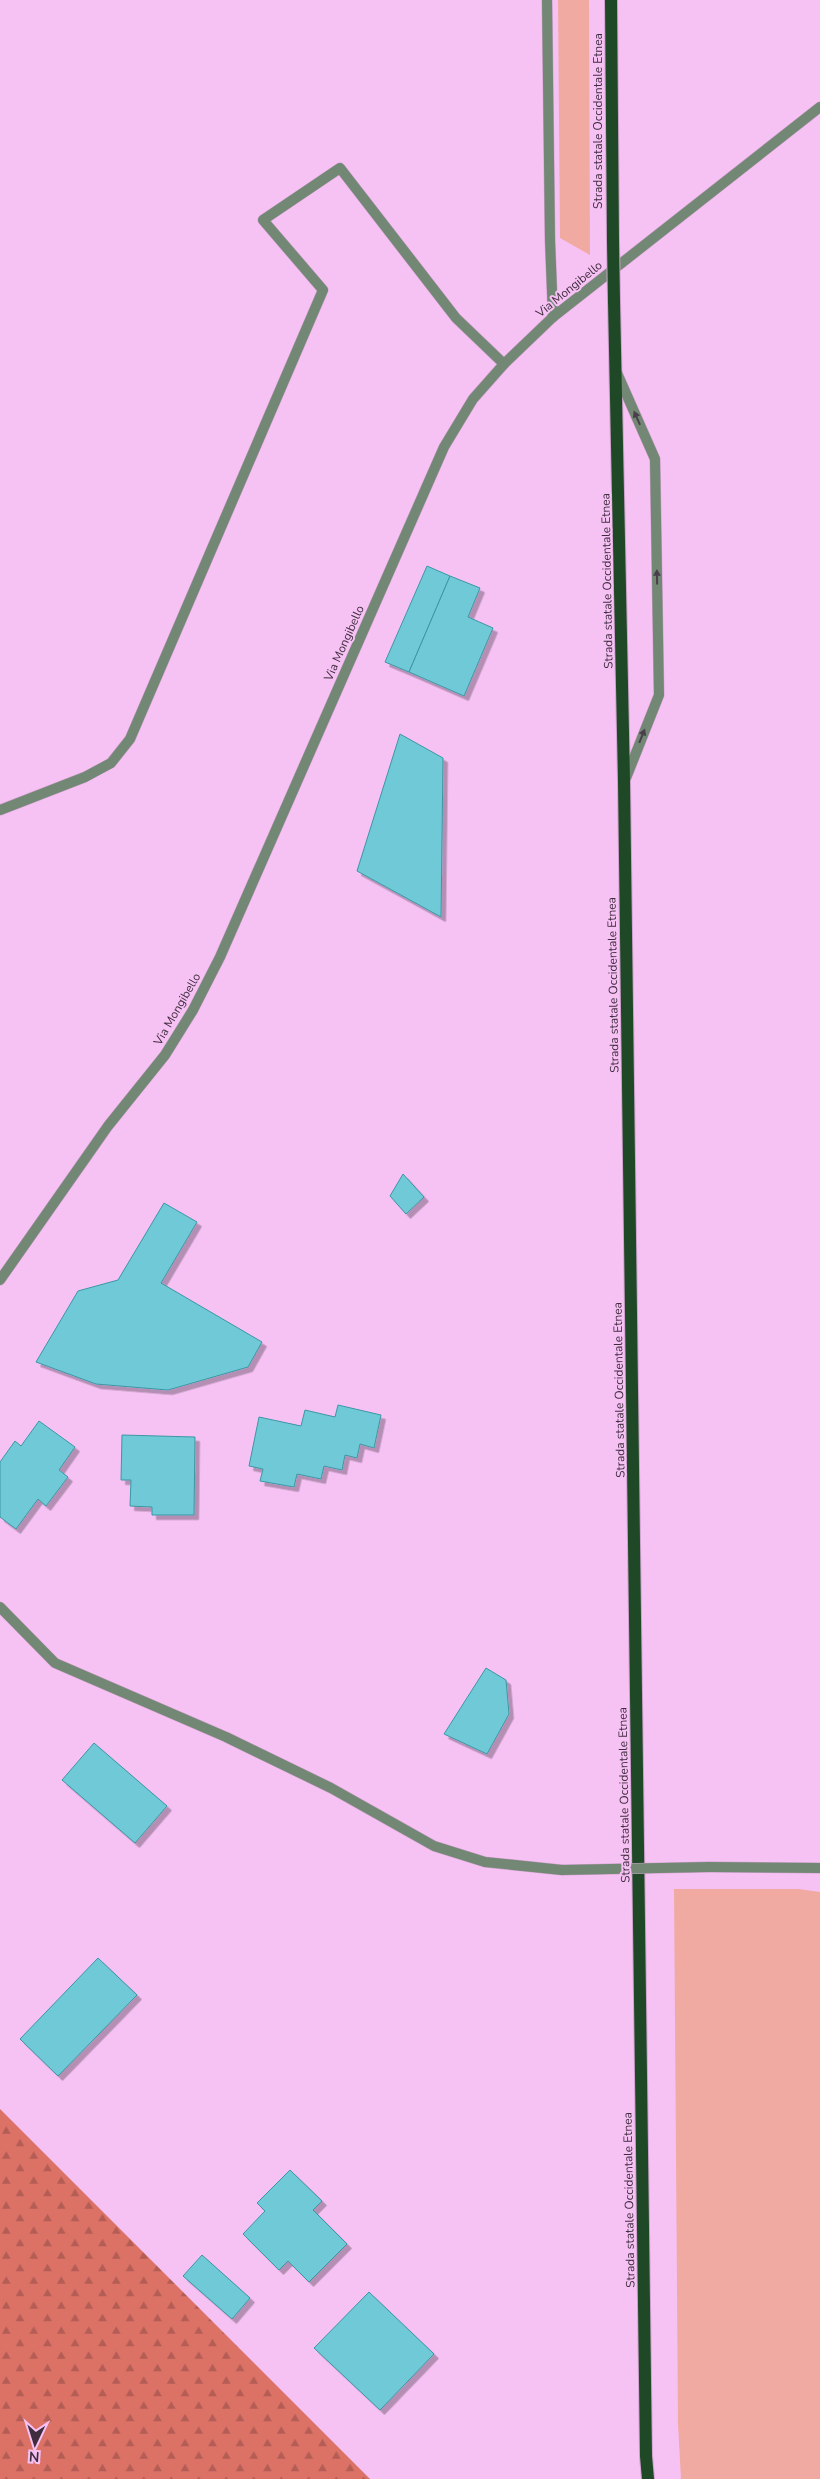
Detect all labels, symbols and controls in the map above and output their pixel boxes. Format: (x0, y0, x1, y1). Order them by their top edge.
street label: Strada statale Occidentale Etnea (590, 33, 606, 209)
street label: Via Mongibello (532, 257, 606, 321)
one-way arrow (633, 411, 641, 425)
street label: Strada statale Occidentale Etnea (597, 493, 617, 669)
one-way arrow (653, 568, 661, 584)
street label: Via Mongibello (320, 602, 368, 684)
one-way arrow (638, 728, 646, 743)
street label: Strada statale Occidentale Etnea (603, 897, 623, 1073)
street label: Via Mongibello (149, 970, 204, 1049)
street label: Strada statale Occidentale Etnea (609, 1302, 629, 1478)
street label: Strada statale Occidentale Etnea (614, 1707, 634, 1883)
street label: Strada statale Occidentale Etnea (619, 2112, 639, 2288)
north arrow (10, 2419, 60, 2469)
text: N (28, 2447, 40, 2466)

